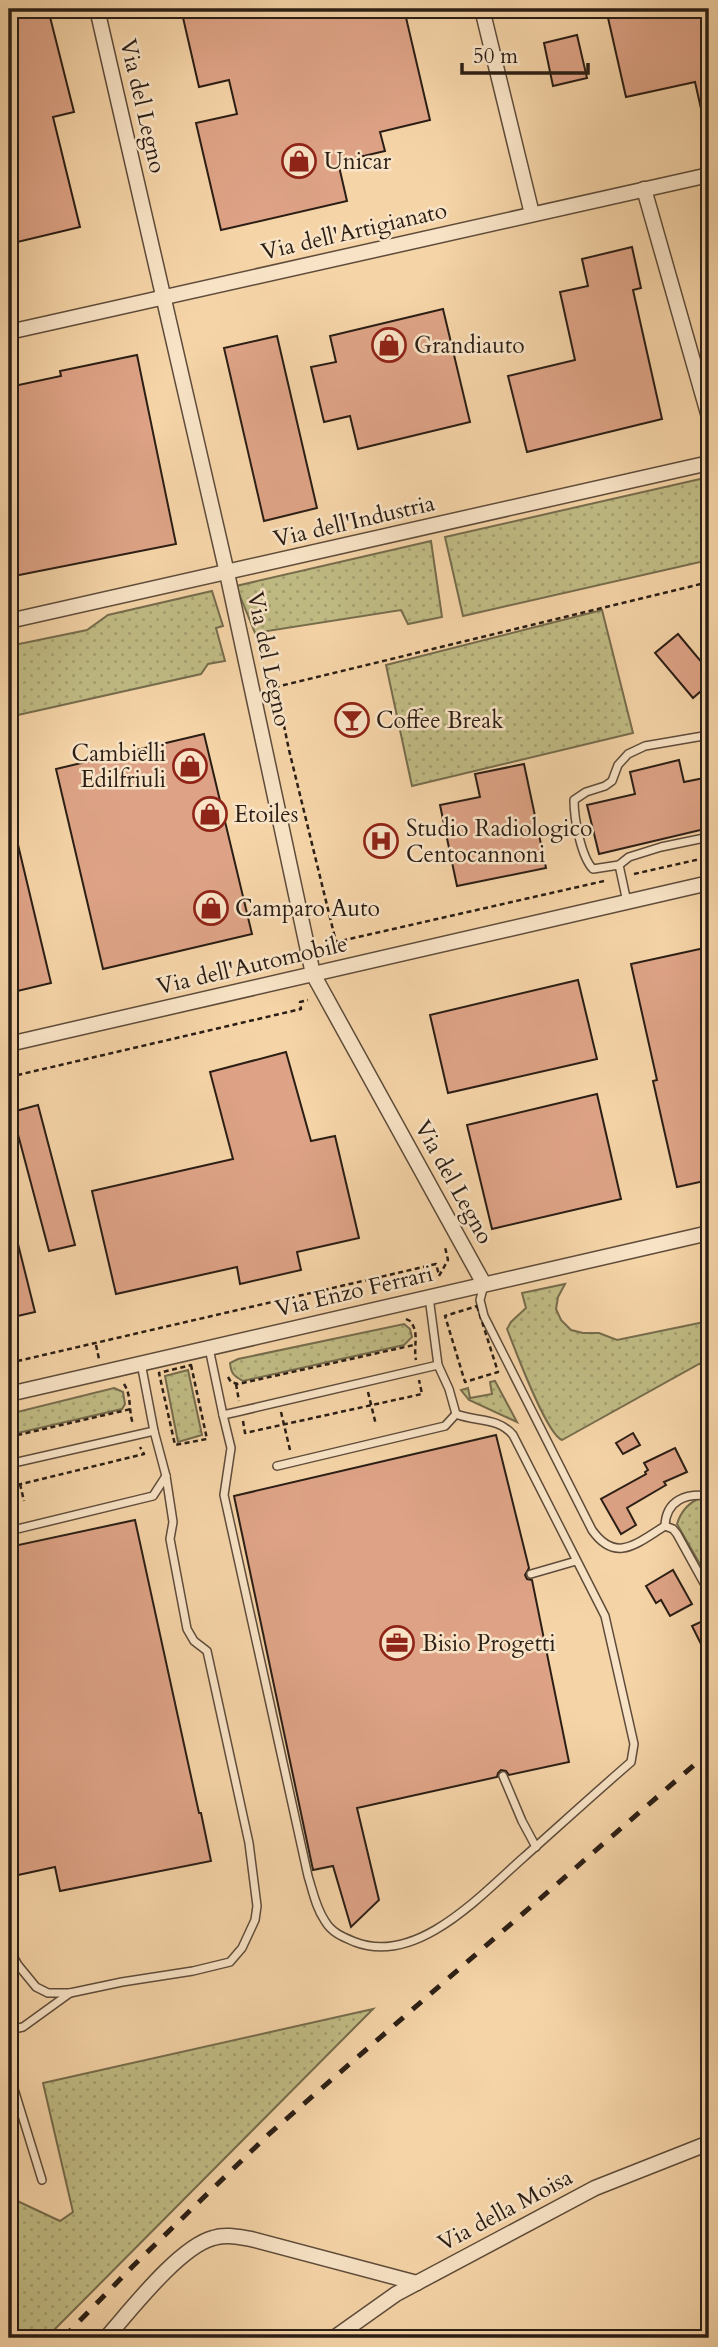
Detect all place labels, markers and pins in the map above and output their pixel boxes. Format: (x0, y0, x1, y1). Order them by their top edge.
shop icon: Unicar (280, 142, 318, 180)
place label: Unicar (324, 146, 392, 177)
shop icon: Grandiauto (370, 326, 408, 364)
place label: Grandiauto (414, 330, 525, 361)
bar icon: Coffee Break (333, 701, 371, 739)
place label: Coffee Break (376, 705, 504, 736)
place label: Cambielli Edilfriuli (72, 738, 166, 795)
shop icon: Cambielli Edilfriuli (171, 747, 209, 785)
shop icon: Etoiles (191, 795, 229, 833)
place label: Etoiles (234, 799, 298, 830)
place label: Studio Radiologico Centocannoni (406, 813, 592, 870)
hospital icon: Studio Radiologico Centocannoni (362, 822, 400, 860)
shop icon: Camparo Auto (192, 889, 230, 927)
place label: Camparo Auto (235, 893, 380, 924)
office icon: Bisio Progetti (378, 1624, 416, 1662)
place label: Bisio Progetti (422, 1628, 556, 1659)

